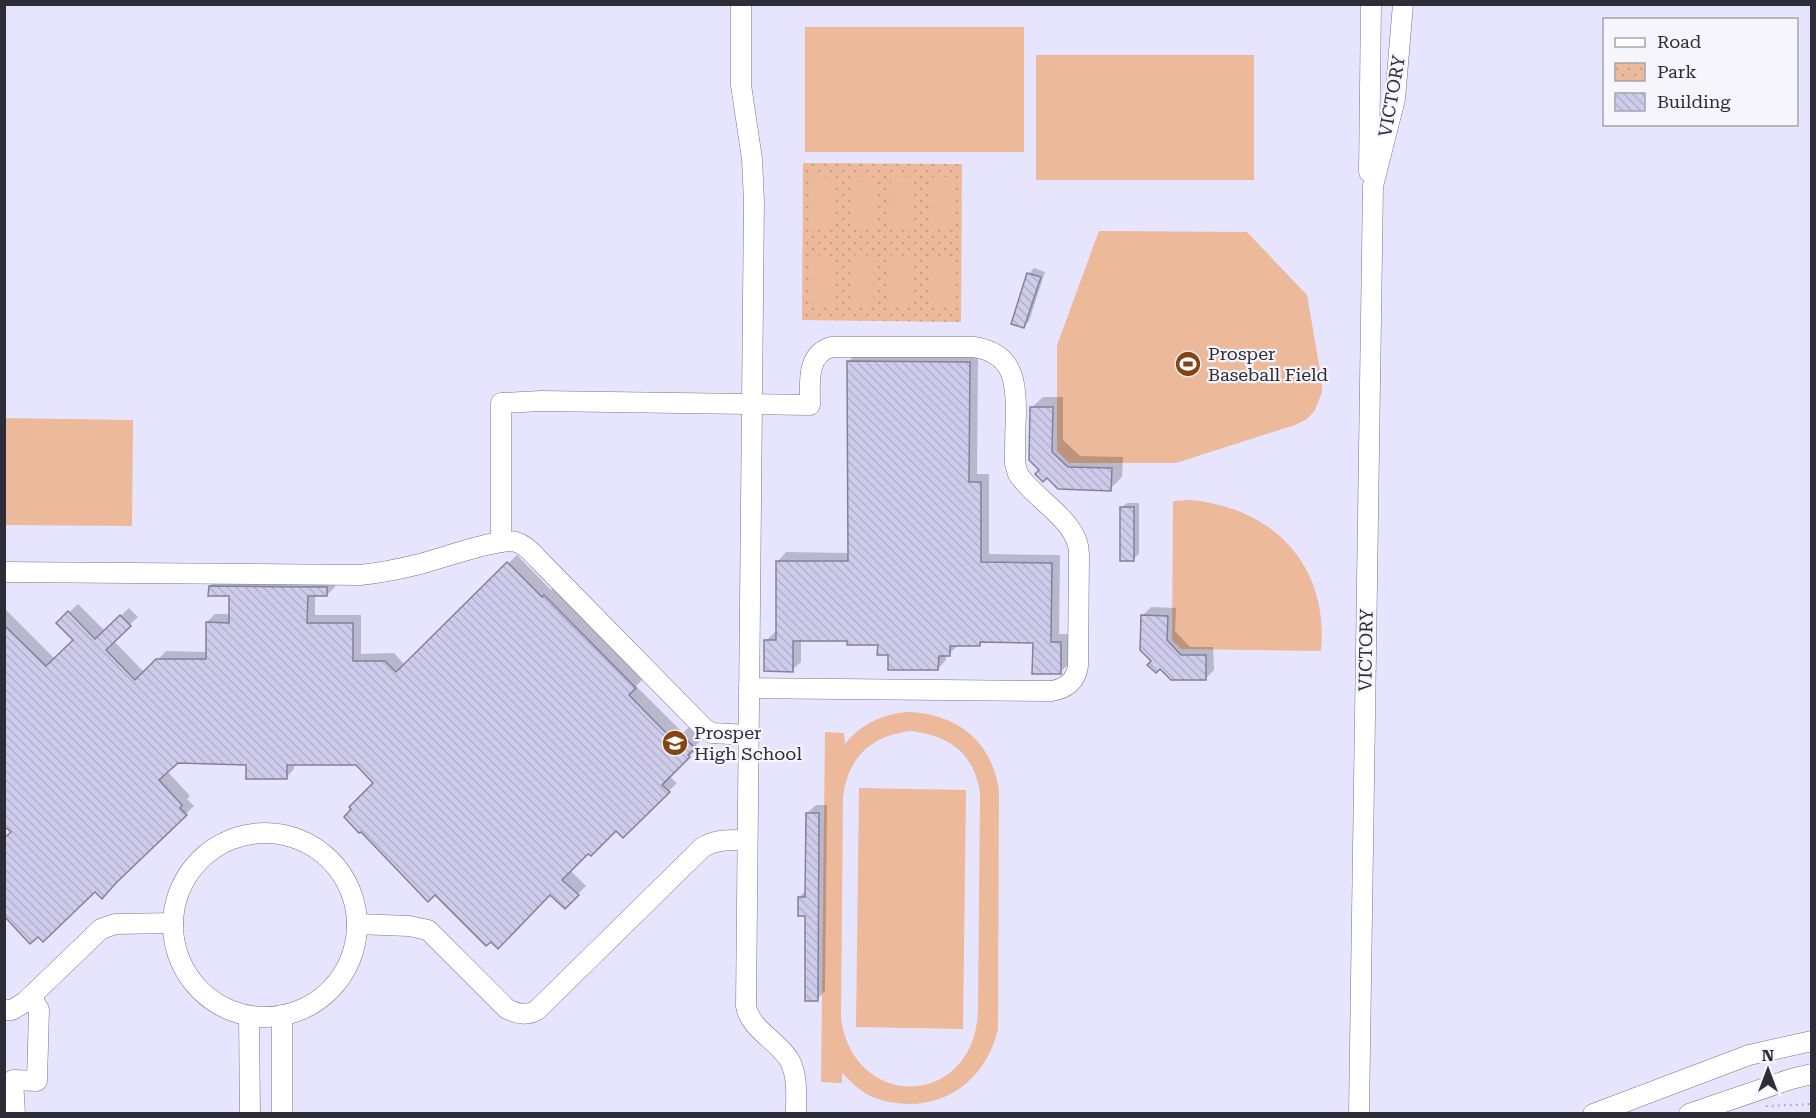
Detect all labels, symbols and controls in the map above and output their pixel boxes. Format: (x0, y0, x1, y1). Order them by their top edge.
legend (1603, 18, 1798, 126)
text: Road (1657, 31, 1702, 52)
street label: VICTORY (1374, 53, 1409, 138)
text: Park (1657, 61, 1697, 82)
text: Building (1657, 91, 1731, 112)
place label: Prosper Baseball Field (1208, 343, 1329, 385)
sports icon: Prosper Baseball Field (1173, 349, 1203, 379)
street label: VICTORY (1354, 608, 1377, 691)
place label: Prosper High School (694, 722, 802, 764)
school or university icon: Prosper High School (660, 728, 690, 758)
north arrow (1738, 1040, 1798, 1100)
text: N (1762, 1046, 1774, 1065)

